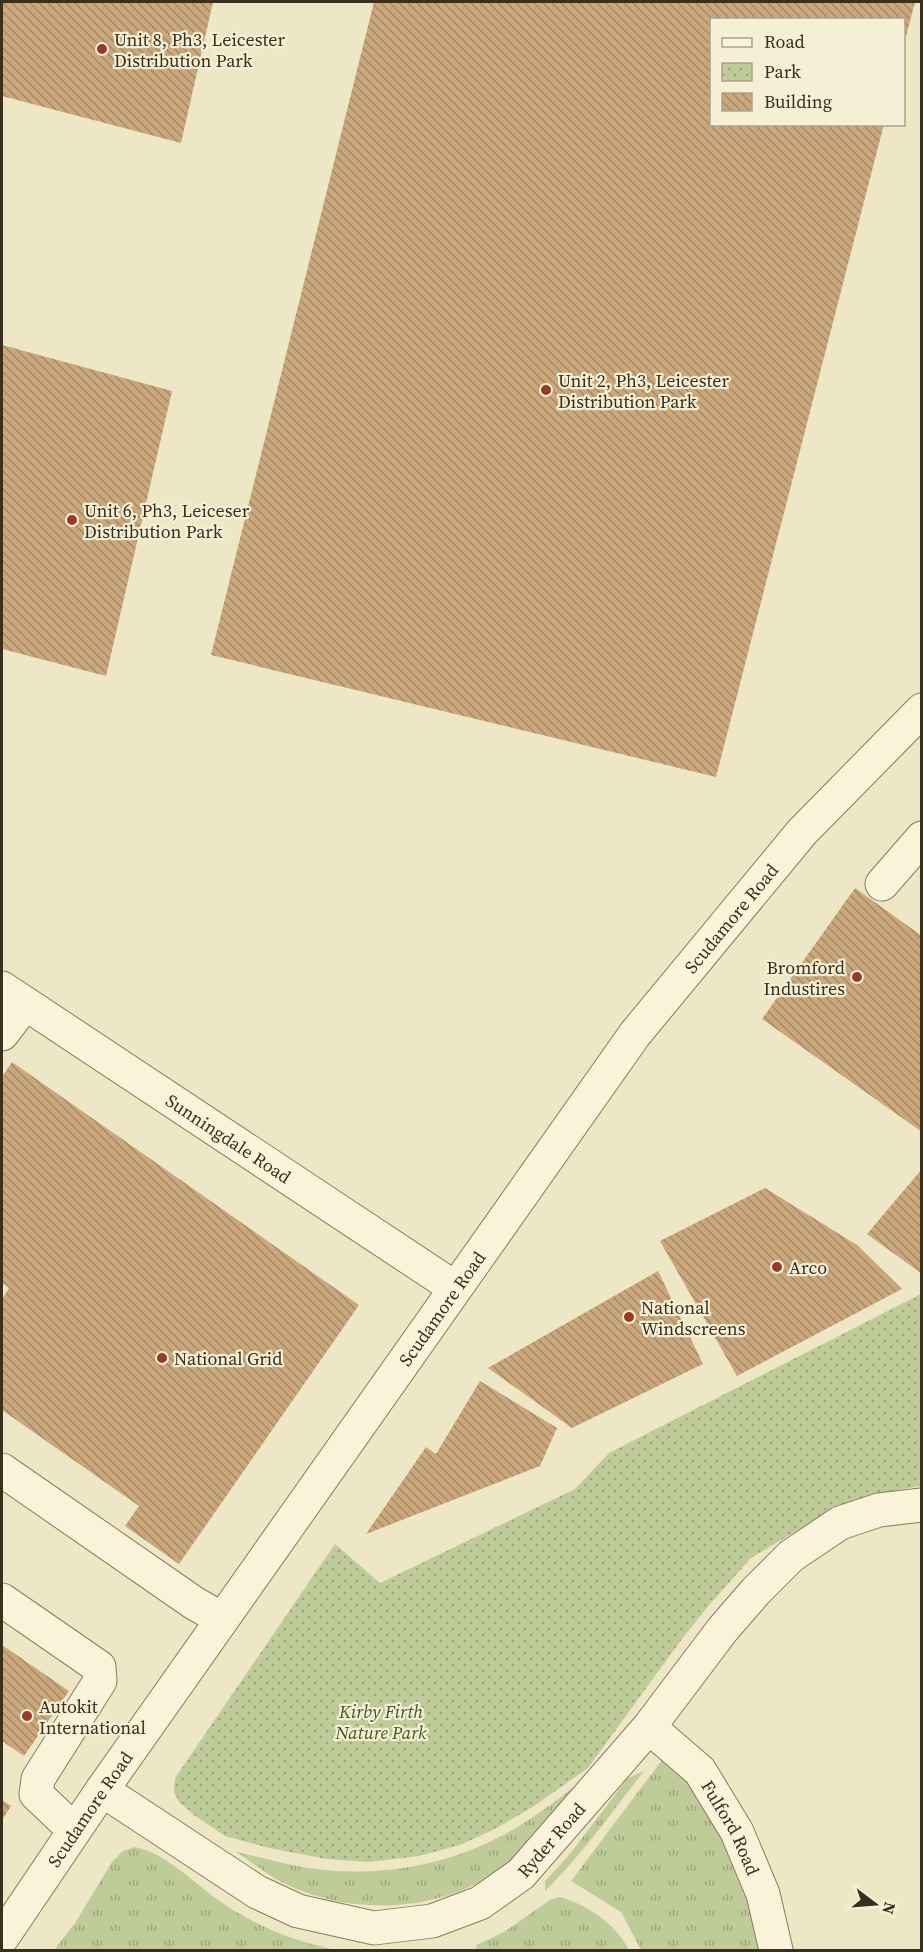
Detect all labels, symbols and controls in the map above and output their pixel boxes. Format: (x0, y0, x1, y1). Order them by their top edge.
legend (710, 18, 905, 126)
place label: Unit 8, Ph3, Leicester Distribution Park (114, 27, 286, 73)
text: Road (764, 29, 805, 54)
marker: Unit 8, Ph3, Leicester Distribution Park (95, 42, 109, 56)
text: Park (764, 59, 801, 84)
text: Building (764, 89, 832, 114)
place label: Unit 2, Ph3, Leicester Distribution Park (558, 368, 730, 414)
marker: Unit 2, Ph3, Leicester Distribution Park (539, 383, 553, 397)
place label: Unit 6, Ph3, Leiceser Distribution Park (84, 498, 250, 544)
marker: Unit 6, Ph3, Leiceser Distribution Park (65, 513, 79, 527)
street label: Scudamore Road (678, 858, 784, 978)
place label: Bromford Industires (763, 955, 845, 1001)
marker: Bromford Industires (850, 970, 864, 984)
street label: Sunningdale Road (161, 1088, 296, 1189)
street label: Scudamore Road (392, 1246, 491, 1371)
place label: Arco (789, 1255, 827, 1280)
marker: Arco (770, 1260, 784, 1274)
place label: National Windscreens (641, 1295, 746, 1341)
marker: National Windscreens (622, 1310, 636, 1324)
place label: National Grid (174, 1346, 282, 1371)
marker: National Grid (155, 1351, 169, 1365)
place label: Autokit International (39, 1694, 146, 1740)
park label: Kirby Firth Nature Park (334, 1699, 427, 1745)
marker: Autokit International (20, 1709, 34, 1723)
street label: Scudamore Road (41, 1746, 138, 1872)
street label: Fulford Road (696, 1775, 766, 1879)
street label: Ryder Road (511, 1797, 591, 1883)
north arrow (845, 1874, 905, 1934)
text: N (877, 1900, 902, 1917)

